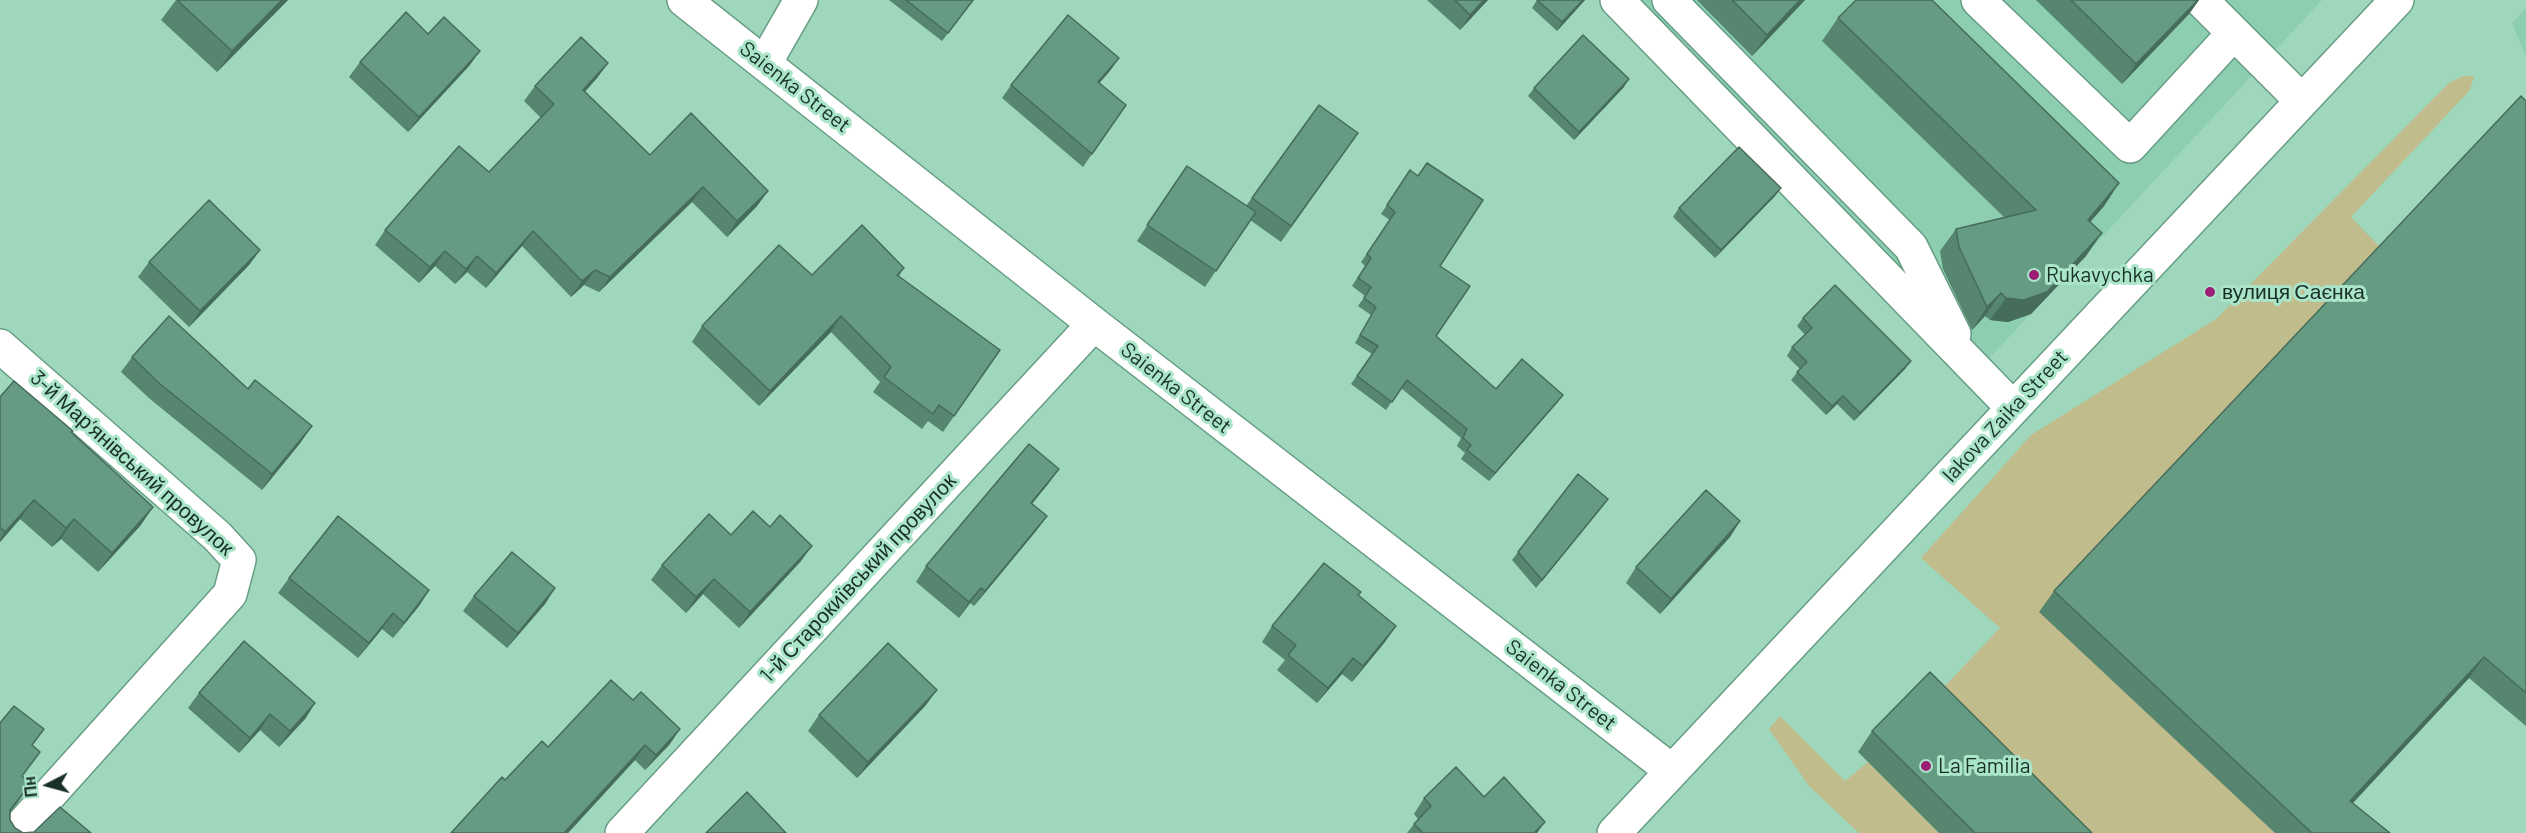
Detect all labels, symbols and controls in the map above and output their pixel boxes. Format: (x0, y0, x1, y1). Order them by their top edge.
street label: Saienka Street (735, 36, 855, 138)
place label: Rukavychka (2046, 262, 2154, 288)
marker: Rukavychka (2027, 268, 2041, 282)
place label: вулиця Саєнка (2222, 279, 2365, 305)
marker: вулиця Саєнка (2203, 285, 2217, 299)
street label: Saienka Street (1116, 337, 1236, 439)
street label: Iakova Zaika Street (1937, 344, 2073, 488)
street label: 3-й Марʼянівський провулок (25, 365, 239, 561)
street label: 1-й Старокиївський провулок (755, 469, 961, 687)
street label: Saienka Street (1501, 634, 1621, 736)
place label: La Familia (1938, 753, 2030, 779)
north arrow (18, 755, 78, 815)
marker: La Familia (1919, 759, 1933, 773)
text: Пн (19, 775, 40, 798)

